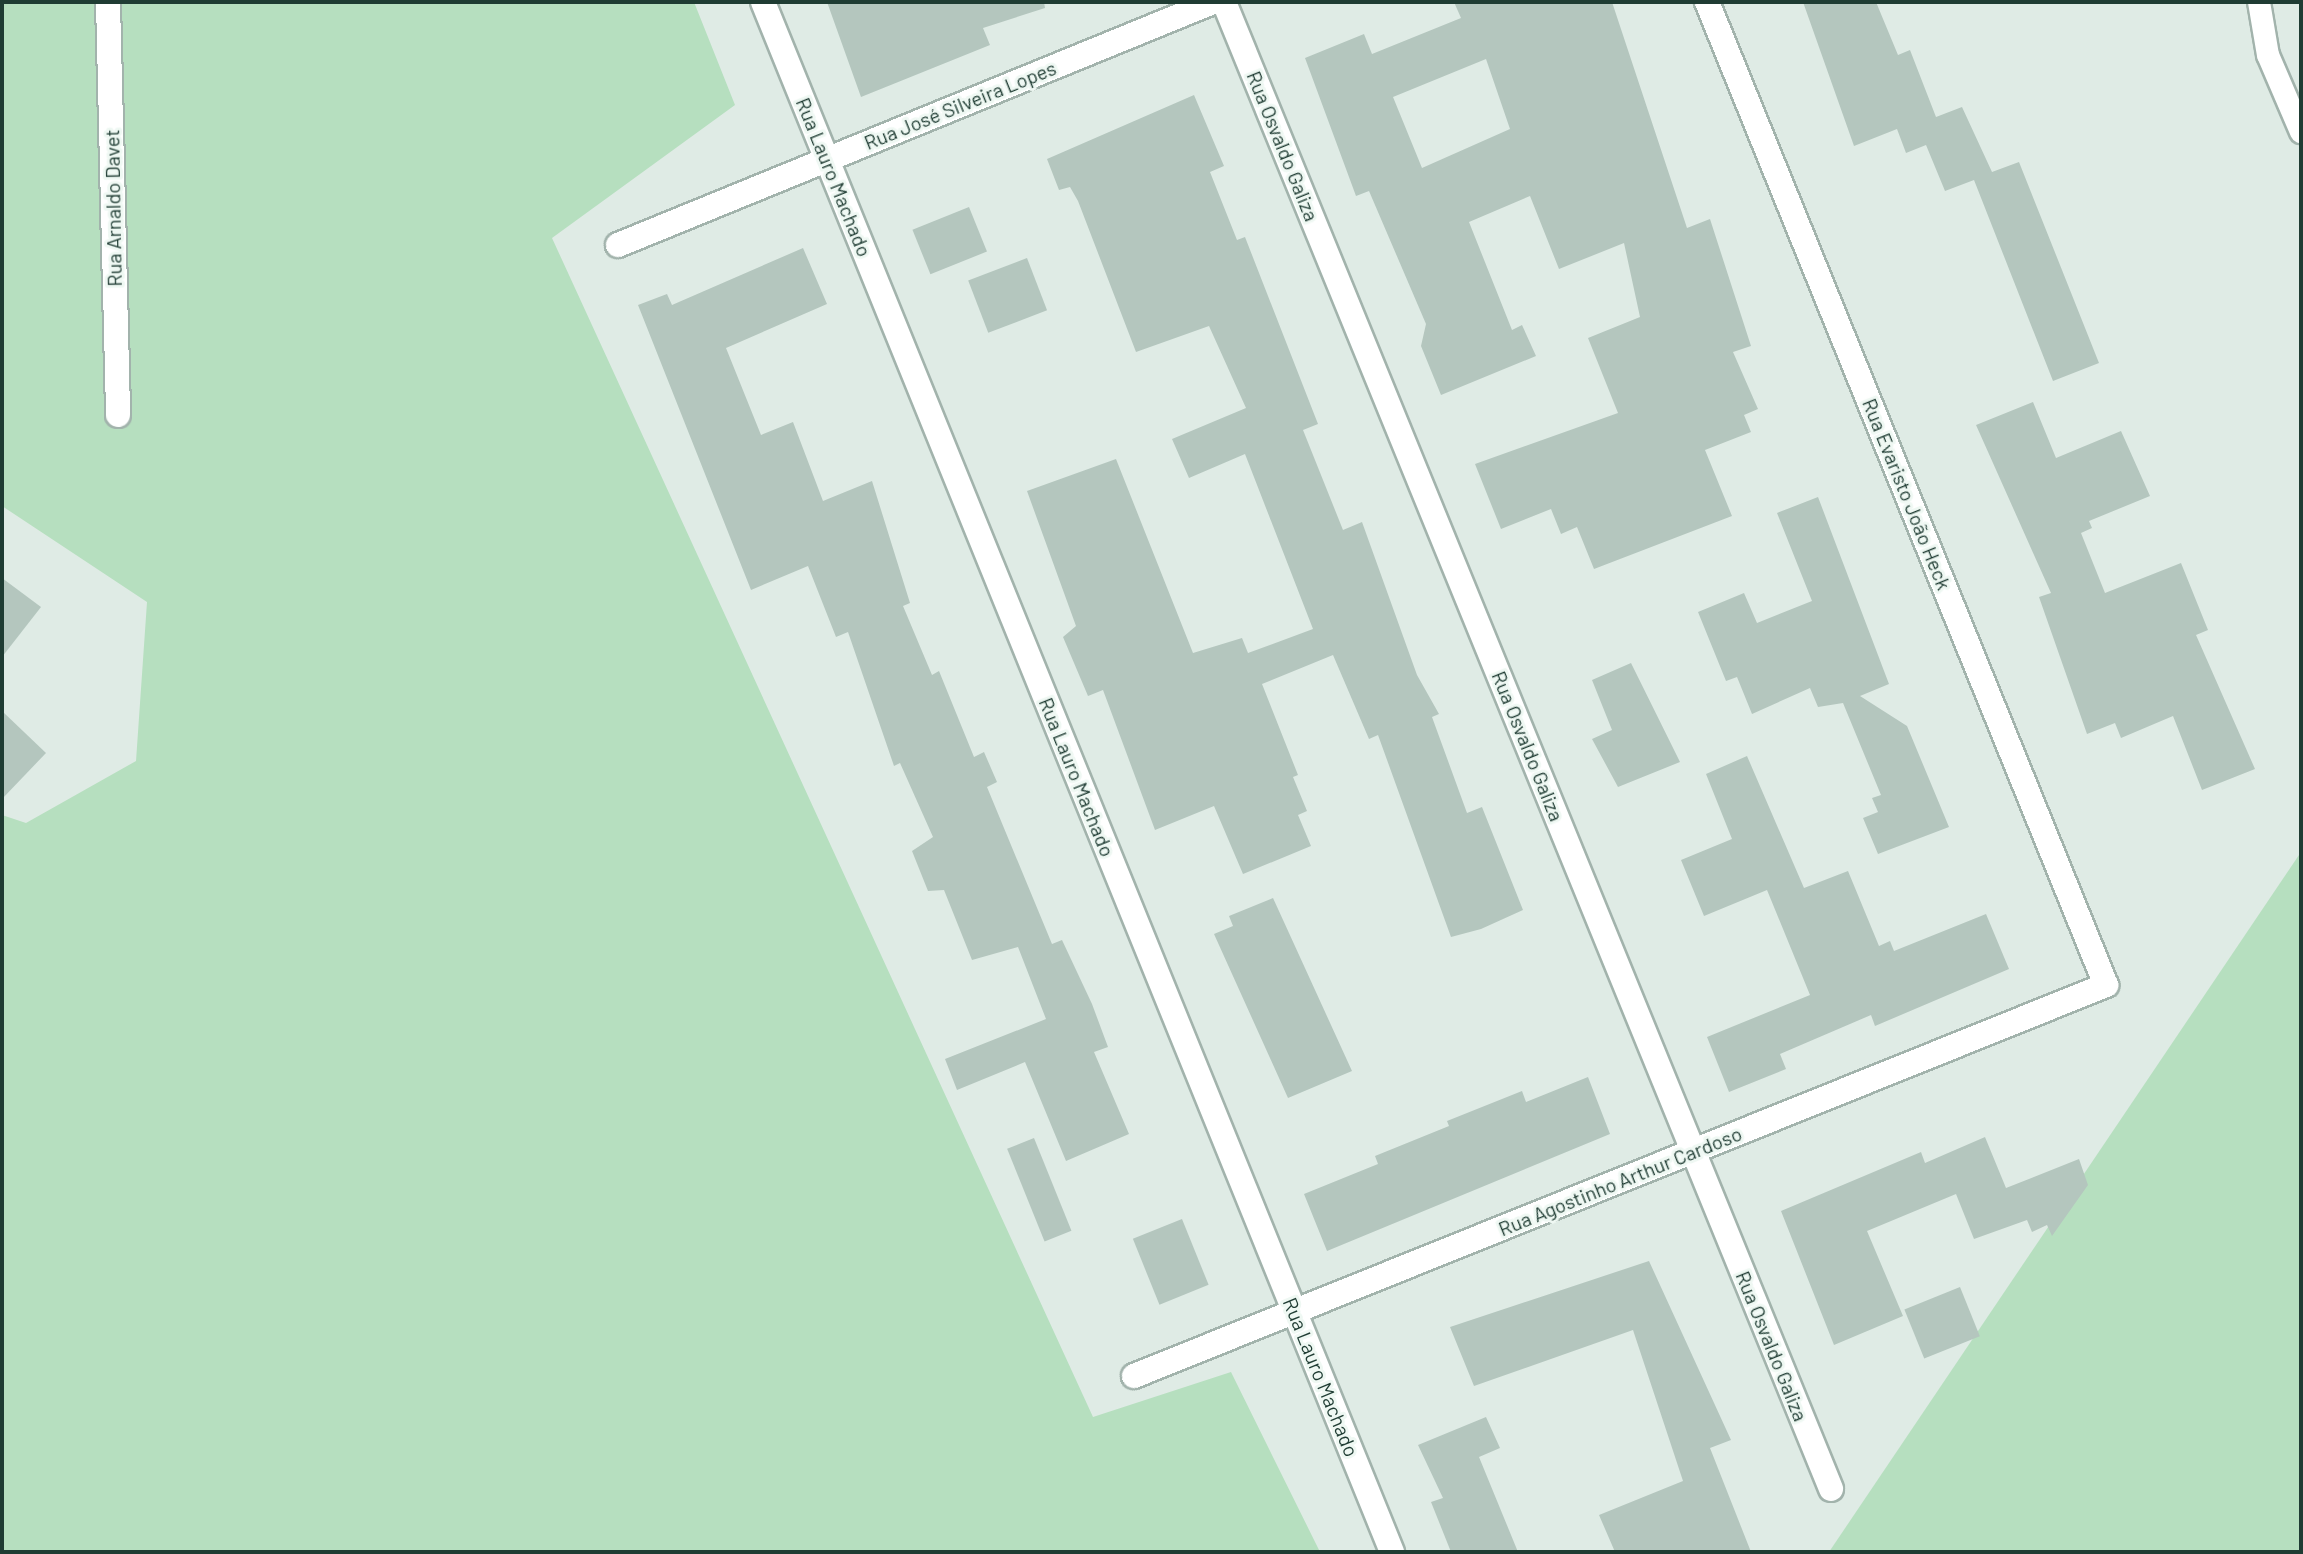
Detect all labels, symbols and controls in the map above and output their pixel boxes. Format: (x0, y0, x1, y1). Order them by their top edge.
street label: Rua José Silveira Lopes (861, 55, 1059, 155)
street label: Rua Osvaldo Galiza (1242, 67, 1324, 225)
street label: Rua Lauro Machado (791, 94, 877, 260)
street label: Rua Arnaldo Davet (100, 129, 126, 287)
street label: Rua Evaristo João Heck (1858, 395, 1956, 593)
street label: Rua Osvaldo Galiza (1487, 667, 1569, 825)
street label: Rua Lauro Machado (1034, 694, 1120, 860)
street label: Rua Agostinho Arthur Cardoso (1495, 1121, 1745, 1241)
street label: Rua Osvaldo Galiza (1731, 1267, 1813, 1425)
street label: Rua Lauro Machado (1278, 1294, 1364, 1460)

